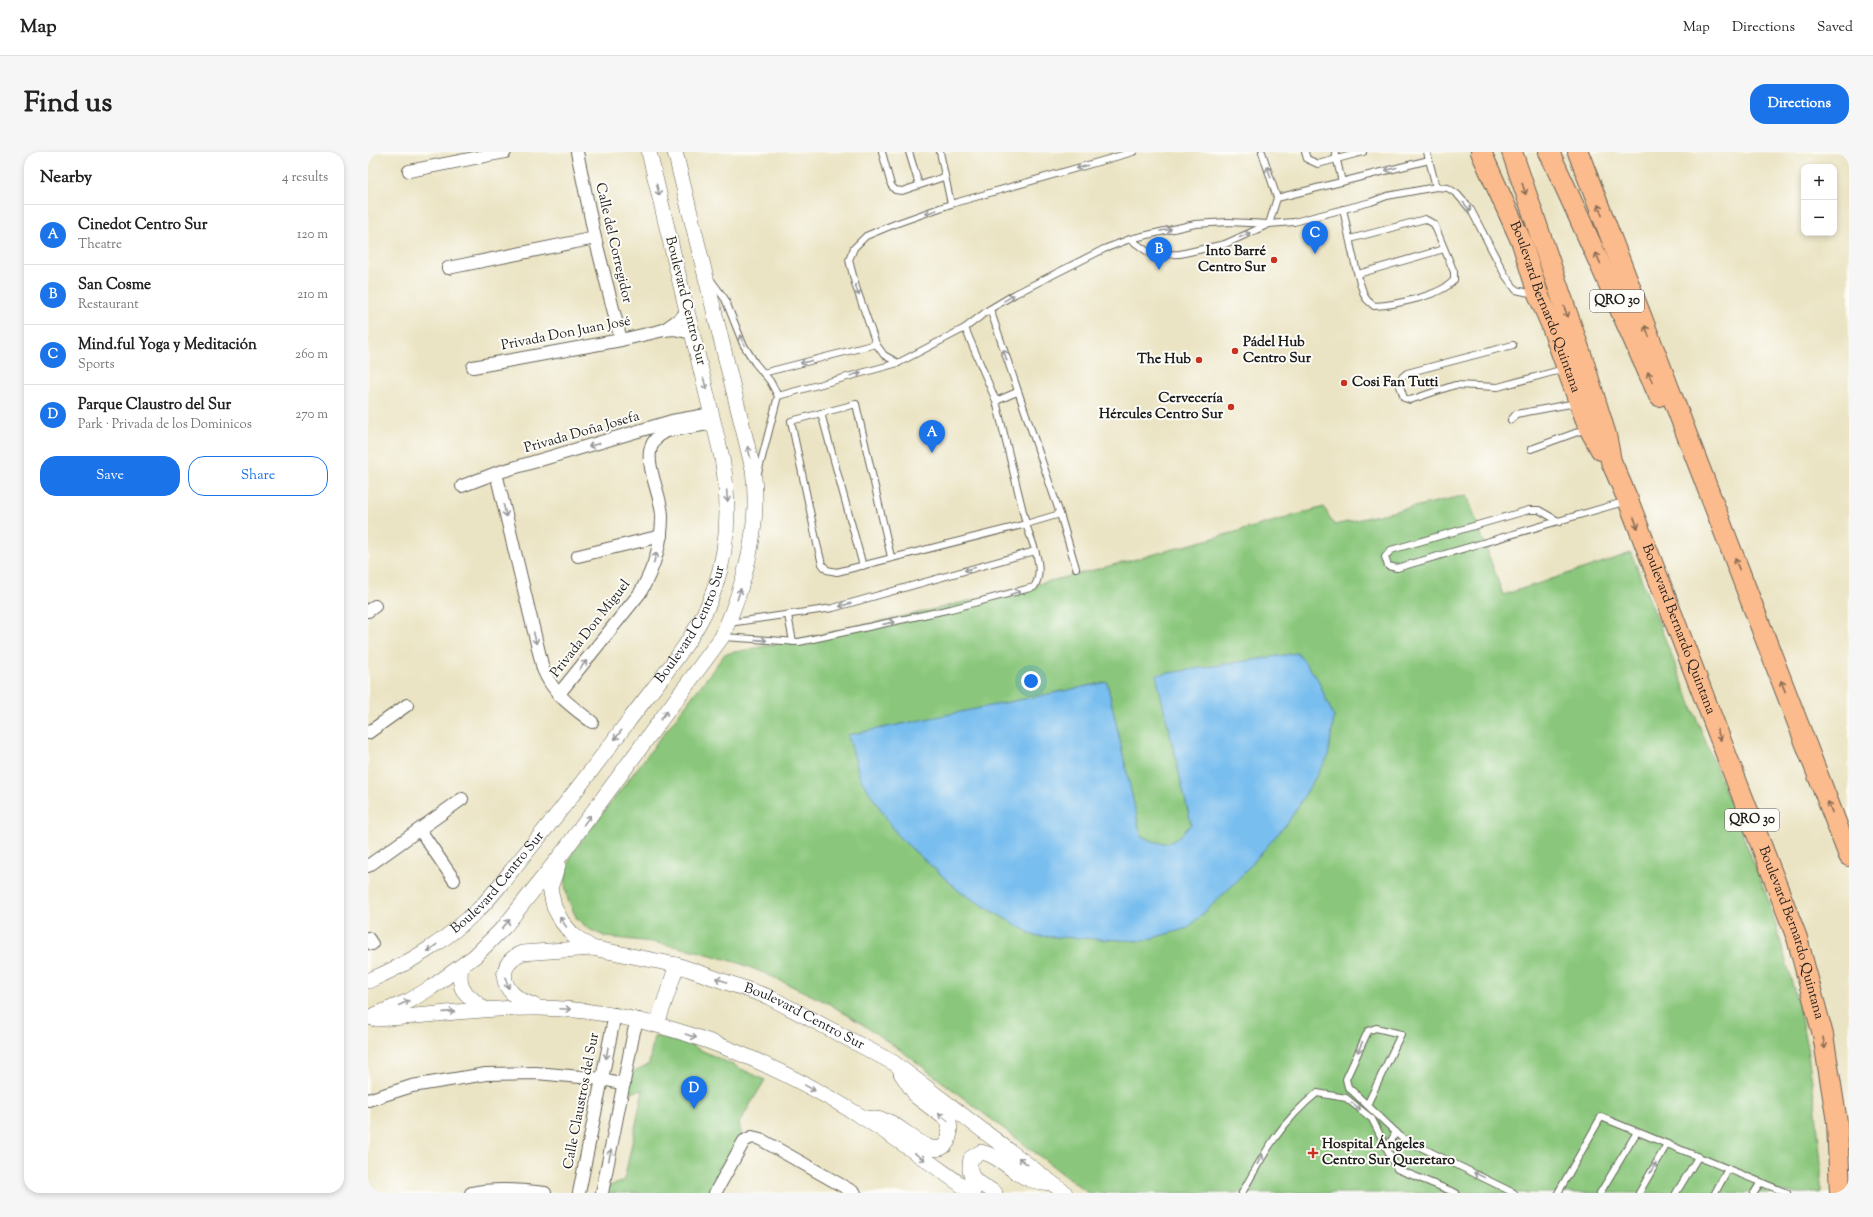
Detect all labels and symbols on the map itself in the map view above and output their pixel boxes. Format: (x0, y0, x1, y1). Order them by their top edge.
one-way arrow (1076, 164, 1089, 171)
one-way arrow (1265, 166, 1272, 179)
one-way arrow (1385, 166, 1398, 173)
street label: Calle del Corregidor (589, 181, 637, 306)
one-way arrow (1521, 182, 1528, 195)
one-way arrow (654, 183, 662, 196)
one-way arrow (1463, 201, 1472, 212)
one-way arrow (1596, 205, 1604, 217)
one-way arrow (925, 208, 937, 216)
street label: Boulevard Bernardo Quintana (1504, 218, 1585, 396)
pin: C (1302, 221, 1328, 254)
one-way arrow (1159, 226, 1172, 234)
one-way arrow (1239, 231, 1251, 238)
street label: Boulevard Centro Sur (659, 234, 711, 368)
pin: B (1146, 237, 1172, 270)
place label: Into Barré Centro Sur (1198, 242, 1267, 278)
one-way arrow (1594, 252, 1601, 264)
marker: Into Barré Centro Sur (1269, 255, 1279, 265)
one-way arrow (854, 283, 861, 296)
road number: QRO 30 (1590, 290, 1644, 312)
one-way arrow (1003, 293, 1015, 301)
one-way arrow (1562, 306, 1570, 318)
street label: Privada Don Juan José (500, 312, 632, 356)
one-way arrow (1643, 326, 1651, 338)
place label: Pádel Hub Centro Sur (1243, 333, 1312, 369)
one-way arrow (738, 335, 745, 347)
marker: Pádel Hub Centro Sur (1230, 346, 1240, 356)
one-way arrow (1001, 349, 1008, 362)
place label: The Hub (1137, 350, 1191, 370)
marker: The Hub (1194, 355, 1204, 365)
one-way arrow (800, 359, 813, 366)
one-way arrow (849, 370, 862, 377)
one-way arrow (1646, 371, 1653, 383)
place label: Cosi Fan Tutti (1352, 373, 1439, 393)
one-way arrow (701, 378, 709, 391)
marker: Cosi Fan Tutti (1339, 378, 1349, 388)
place label: Cervecería Hércules Centro Sur (1099, 389, 1224, 425)
marker: Cervecería Hércules Centro Sur (1226, 402, 1236, 412)
street label: Privada Doña Josefa (522, 407, 643, 459)
pin: A (919, 420, 945, 453)
one-way arrow (587, 442, 600, 449)
one-way arrow (744, 446, 752, 459)
one-way arrow (724, 489, 731, 502)
one-way arrow (502, 505, 510, 518)
one-way arrow (1633, 516, 1641, 528)
street label: Boulevard Bernardo Quintana (1636, 541, 1720, 718)
one-way arrow (652, 552, 659, 565)
one-way arrow (1732, 559, 1740, 571)
street label: Boulevard Centro Sur (651, 563, 731, 688)
one-way arrow (964, 566, 977, 573)
street label: Privada Don Miguel (546, 576, 636, 682)
one-way arrow (736, 587, 743, 600)
one-way arrow (1008, 589, 1021, 596)
one-way arrow (839, 602, 852, 609)
one-way arrow (882, 619, 895, 626)
one-way arrow (532, 631, 540, 644)
one-way arrow (754, 636, 767, 643)
one-way arrow (578, 659, 587, 670)
your location (1021, 671, 1041, 691)
one-way arrow (1779, 680, 1787, 692)
one-way arrow (659, 710, 668, 721)
one-way arrow (1715, 729, 1723, 741)
one-way arrow (614, 730, 622, 741)
one-way arrow (1826, 801, 1834, 813)
road number: QRO 30 (1725, 809, 1779, 831)
one-way arrow (583, 814, 591, 825)
street label: Boulevard Centro Sur (447, 827, 550, 939)
street label: Boulevard Bernardo Quintana (1753, 844, 1829, 1022)
one-way arrow (559, 917, 567, 928)
one-way arrow (502, 919, 511, 929)
one-way arrow (426, 944, 437, 952)
one-way arrow (504, 976, 511, 989)
one-way arrow (715, 976, 727, 984)
street label: Boulevard Centro Sur (741, 979, 868, 1056)
one-way arrow (397, 999, 409, 1006)
one-way arrow (558, 1006, 571, 1013)
one-way arrow (442, 1008, 455, 1016)
street label: Calle Claustros del Sur (559, 1030, 605, 1171)
one-way arrow (685, 1033, 697, 1041)
one-way arrow (1820, 1036, 1828, 1049)
one-way arrow (1356, 1041, 1364, 1053)
one-way arrow (603, 1046, 611, 1059)
pin: D (681, 1076, 707, 1109)
one-way arrow (804, 1084, 816, 1092)
one-way arrow (1351, 1101, 1361, 1110)
one-way arrow (938, 1113, 949, 1122)
place label: Hospital Ángeles Centro Sur Queretaro (1322, 1134, 1455, 1171)
marker: Hospital Ángeles Centro Sur Queretaro (1307, 1147, 1319, 1159)
one-way arrow (606, 1149, 614, 1162)
one-way arrow (914, 1153, 926, 1161)
one-way arrow (1257, 1153, 1265, 1165)
one-way arrow (1018, 1157, 1029, 1165)
one-way arrow (1650, 1163, 1658, 1175)
one-way arrow (1473, 1171, 1485, 1178)

